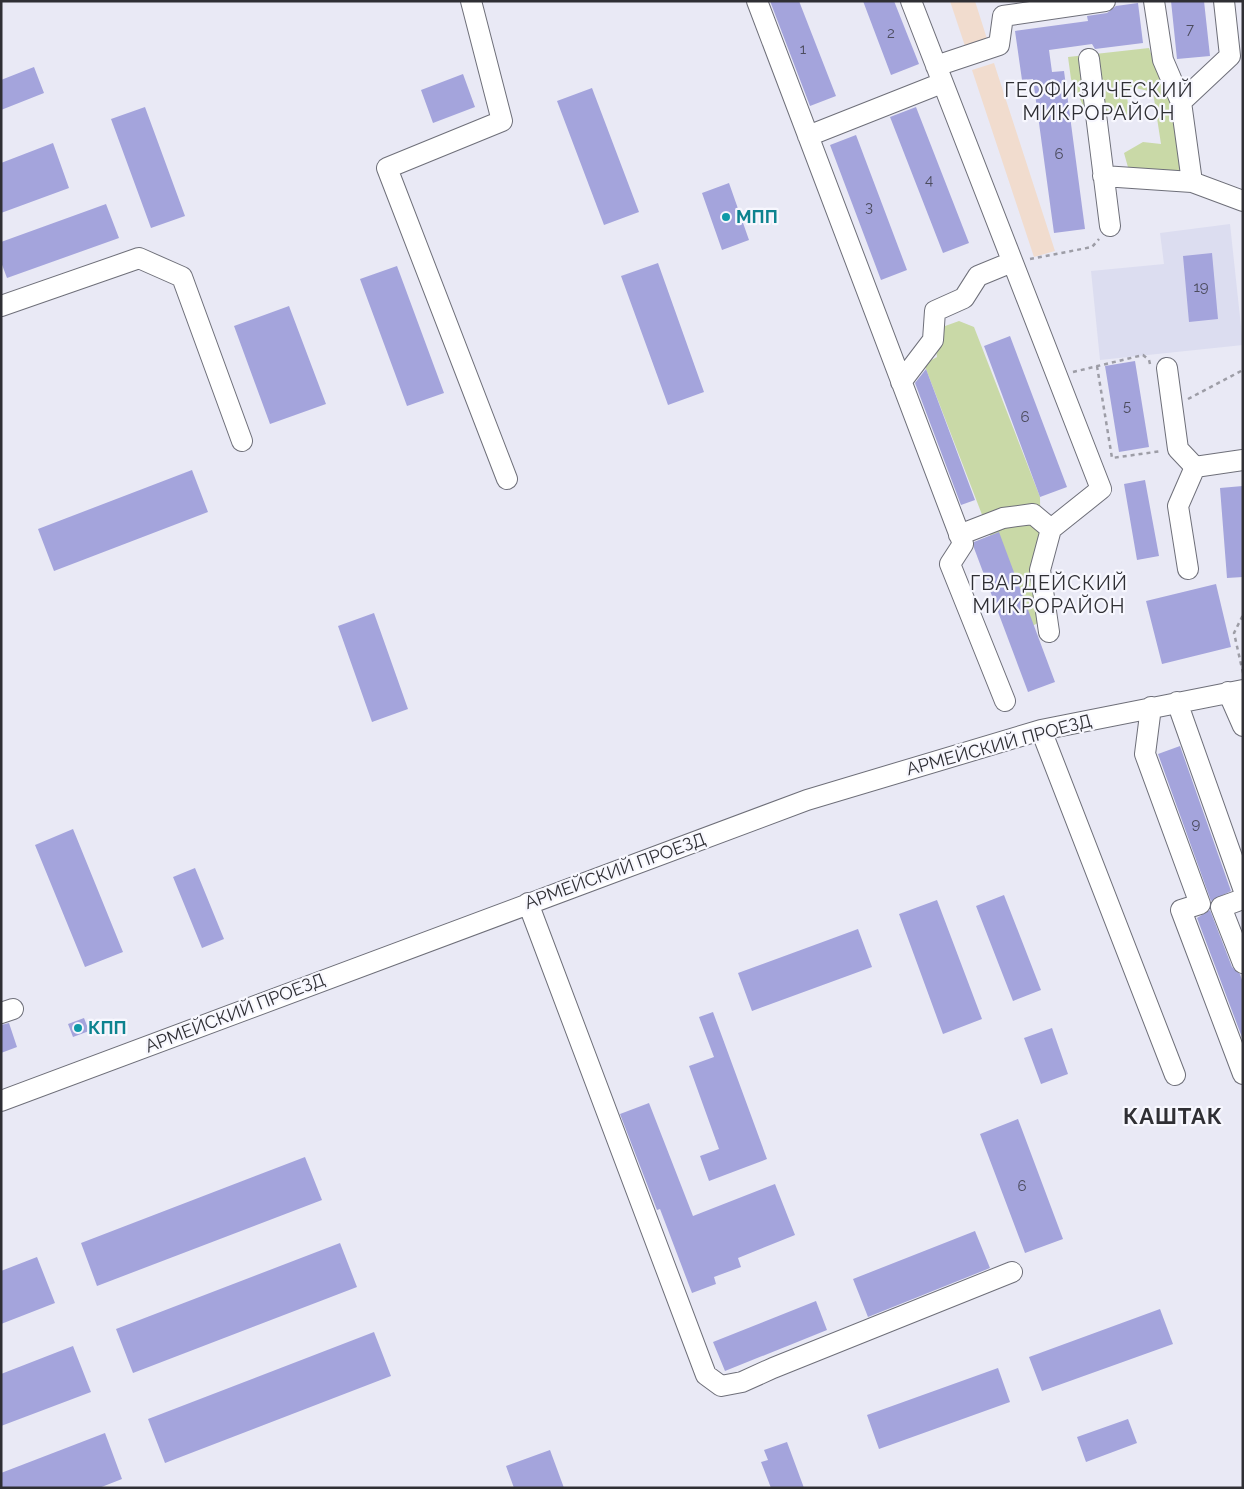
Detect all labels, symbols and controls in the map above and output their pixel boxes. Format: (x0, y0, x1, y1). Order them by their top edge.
house number: 7 (1186, 20, 1194, 38)
house number: 2 (887, 24, 895, 42)
house number: 1 (800, 40, 807, 58)
district label: ГЕОФИЗИЧЕСКИЙ МИКРОРАЙОН (1004, 78, 1194, 125)
house number: 6 (1054, 145, 1064, 163)
house number: 4 (925, 171, 933, 189)
house number: 3 (865, 198, 873, 216)
place label: МПП (736, 206, 778, 227)
marker: МПП (720, 211, 732, 223)
house number: 19 (1193, 278, 1209, 296)
house number: 5 (1123, 397, 1131, 415)
house number: 6 (1020, 408, 1030, 426)
district label: ГВАРДЕЙСКИЙ МИКРОРАЙОН (970, 571, 1128, 618)
street label: АРМЕЙСКИЙ ПРОЕЗД (904, 710, 1094, 779)
house number: 9 (1192, 815, 1201, 833)
street label: АРМЕЙСКИЙ ПРОЕЗД (521, 828, 708, 913)
street label: АРМЕЙСКИЙ ПРОЕЗД (142, 968, 328, 1057)
place label: КПП (88, 1017, 127, 1038)
marker: КПП (72, 1022, 84, 1034)
district label: КАШТАК (1123, 1103, 1223, 1129)
house number: 6 (1017, 1177, 1027, 1195)

